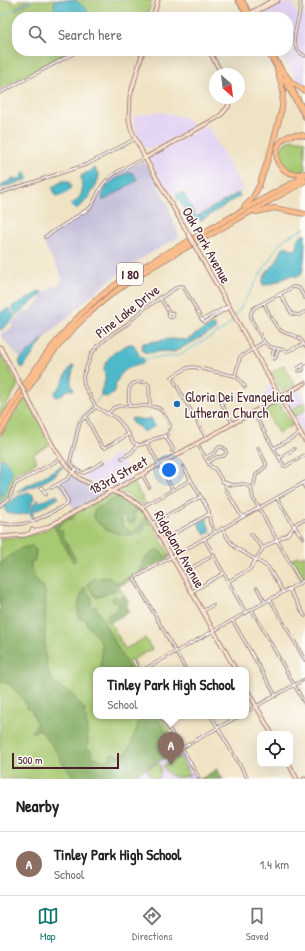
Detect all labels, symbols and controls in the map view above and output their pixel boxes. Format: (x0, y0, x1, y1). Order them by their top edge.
search box (12, 12, 293, 56)
icon: search (26, 23, 48, 45)
text: Search here (58, 24, 122, 45)
north arrow (209, 68, 245, 104)
street label: Oak Park Avenue (178, 203, 236, 287)
road number: I 80 (117, 263, 143, 285)
street label: Pine Lake Drive (91, 280, 163, 342)
place label: Gloria Dei Evangelical Lutheran Church (185, 387, 294, 422)
marker: Gloria Dei Evangelical Lutheran Church (172, 399, 182, 409)
street label: 183rd Street (85, 451, 151, 499)
your location (159, 460, 179, 480)
street label: Ridgeland Avenue (149, 507, 210, 592)
popup (93, 667, 249, 719)
text: Tinley Park High School (107, 674, 235, 695)
text: School (107, 695, 138, 713)
map controls (257, 731, 293, 767)
button: locate (257, 731, 293, 767)
pin: A (158, 732, 184, 765)
scale bar (12, 751, 119, 770)
text: 500 m (18, 753, 43, 767)
text: Nearby (16, 794, 59, 817)
text: Tinley Park High School (54, 844, 181, 865)
text: A (26, 855, 32, 873)
text: 1.4 km (259, 855, 289, 873)
text: School (54, 865, 84, 883)
tab: Map (37, 905, 59, 943)
tab: Directions (132, 905, 173, 943)
tab: Saved (246, 905, 268, 943)

